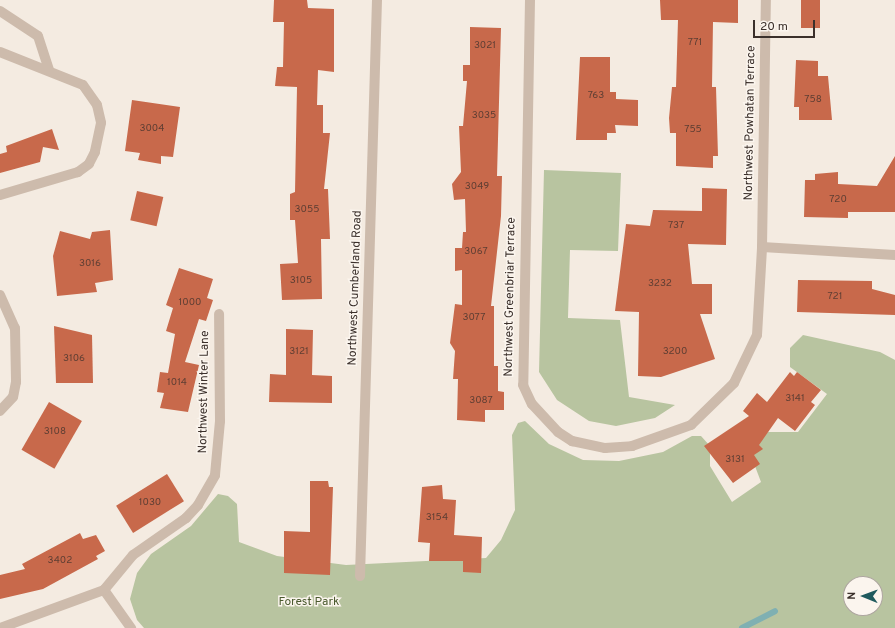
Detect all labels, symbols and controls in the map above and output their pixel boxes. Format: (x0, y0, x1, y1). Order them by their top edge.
scale bar (755, 12, 817, 38)
text: 20 m (760, 19, 788, 35)
house number: 771 (688, 37, 702, 49)
house number: 3021 (474, 40, 496, 52)
street label: Northwest Powhatan Terrace (742, 45, 760, 201)
house number: 763 (588, 90, 604, 102)
house number: 758 (804, 94, 822, 106)
house number: 3035 (472, 110, 496, 122)
house number: 3004 (140, 123, 164, 135)
house number: 755 (684, 124, 702, 136)
house number: 3049 (465, 181, 489, 193)
house number: 720 (829, 194, 847, 206)
house number: 3055 (295, 204, 319, 216)
street label: Northwest Cumberland Road (346, 210, 366, 366)
street label: Northwest Greenbriar Terrace (502, 217, 520, 377)
house number: 737 (668, 220, 684, 232)
house number: 3067 (464, 246, 488, 258)
house number: 3016 (79, 258, 101, 270)
house number: 3105 (290, 275, 312, 287)
house number: 3232 (648, 278, 672, 290)
house number: 721 (828, 291, 842, 303)
house number: 1000 (179, 297, 201, 309)
house number: 3077 (463, 312, 485, 324)
street label: Northwest Winter Lane (197, 330, 213, 454)
house number: 3121 (289, 346, 309, 358)
house number: 3200 (663, 346, 687, 358)
house number: 3106 (63, 353, 85, 365)
house number: 1014 (167, 377, 187, 389)
house number: 3141 (785, 393, 805, 405)
house number: 3087 (469, 395, 493, 407)
house number: 3108 (44, 426, 66, 438)
house number: 3131 (725, 454, 745, 466)
house number: 1030 (139, 497, 161, 509)
house number: 3154 (426, 512, 448, 524)
house number: 3402 (48, 555, 72, 567)
north arrow (843, 576, 883, 616)
text: N (845, 592, 859, 600)
park label: Forest Park (279, 596, 339, 610)

